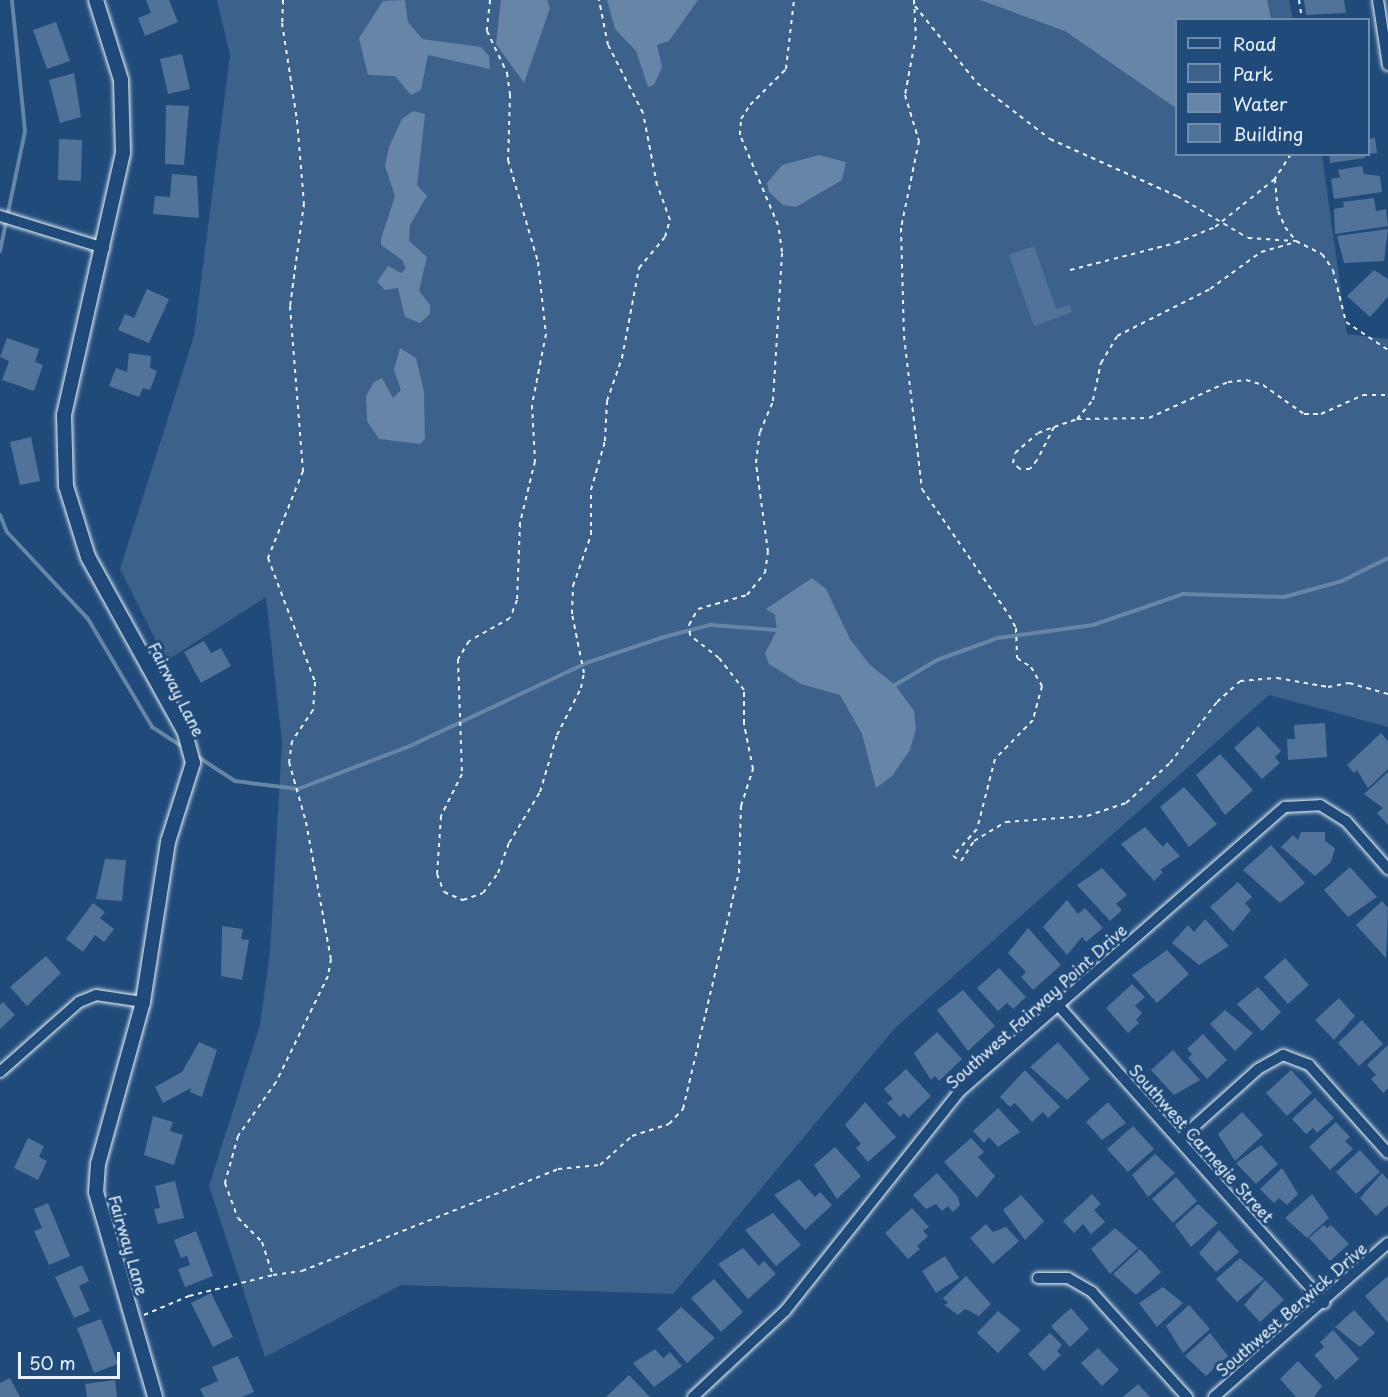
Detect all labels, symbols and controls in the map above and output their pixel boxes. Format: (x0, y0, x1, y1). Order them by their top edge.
legend (1175, 18, 1370, 156)
text: Road (1233, 30, 1277, 57)
text: Park (1233, 60, 1273, 87)
text: Water (1233, 90, 1287, 117)
text: Building (1233, 120, 1303, 147)
street label: Fairway Lane (145, 638, 209, 740)
street label: Southwest Fairway Point Drive (942, 920, 1130, 1092)
street label: Southwest Carnegie Street (1126, 1060, 1278, 1226)
street label: Fairway Lane (105, 1192, 153, 1298)
street label: Southwest Berwick Drive (1212, 1239, 1370, 1379)
scale bar (21, 1340, 123, 1378)
text: 50 m (29, 1349, 76, 1376)

